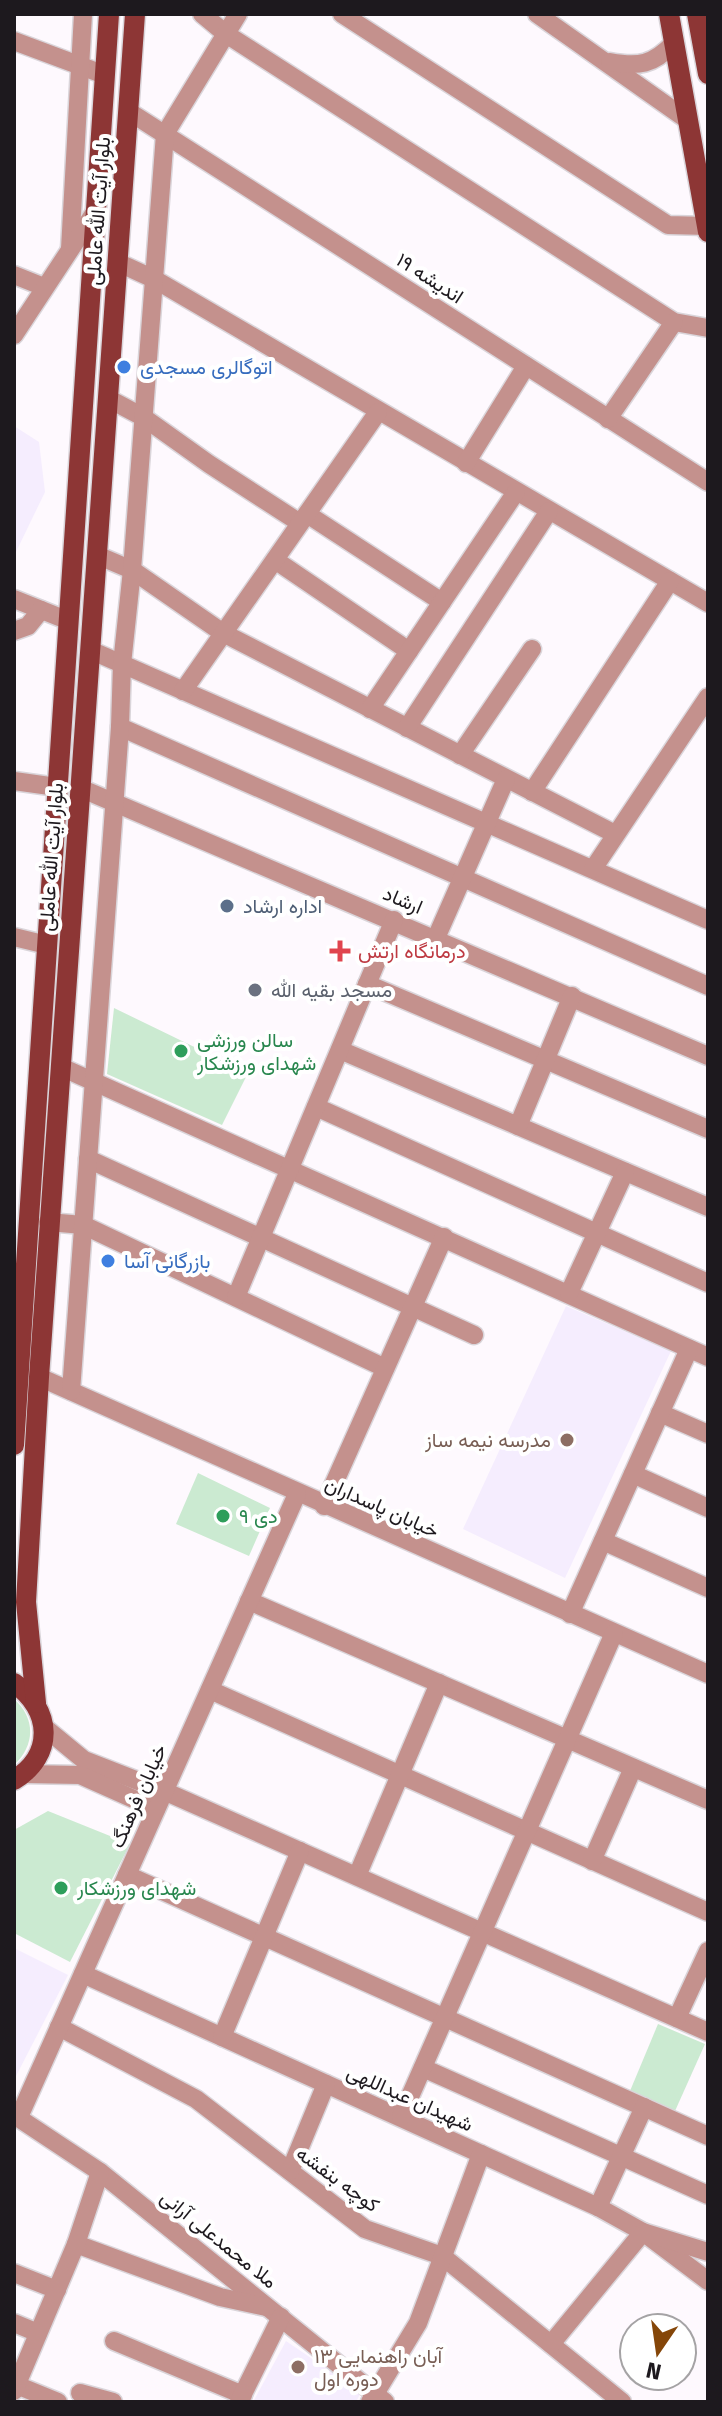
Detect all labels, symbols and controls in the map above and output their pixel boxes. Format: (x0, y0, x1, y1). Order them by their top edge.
street label: بلوار آیت‌ الله عاملی (81, 136, 116, 286)
street label: اندیشه ۱۹ (392, 247, 468, 309)
place label: اتوگالری مسجدی (140, 355, 273, 380)
marker: اتوگالری مسجدی (115, 358, 133, 376)
street label: بلوار آیت‌ الله عاملی (34, 782, 69, 932)
street label: ارشاد (379, 881, 426, 920)
place label: اداره ارشاد (243, 894, 322, 919)
marker: اداره ارشاد (218, 897, 236, 915)
place label: درمانگاه ارتش (358, 939, 466, 964)
marker: درمانگاه ارتش (329, 940, 351, 962)
place label: مسجد بقیه الله (271, 978, 392, 1002)
marker: مسجد بقیه الله (246, 981, 264, 999)
place label: سالن ورزشی شهدای ورزشکار (196, 1028, 316, 1076)
marker: سالن ورزشی شهدای ورزشکار (172, 1042, 190, 1060)
place label: بازرگانی آسا (124, 1249, 210, 1274)
marker: بازرگانی آسا (99, 1252, 117, 1270)
place label: مدرسه نیمه ساز (424, 1428, 551, 1453)
marker: مدرسه نیمه ساز (558, 1431, 576, 1449)
street label: خیابان پاسداران (321, 1471, 443, 1545)
place label: ۹ دی (239, 1504, 278, 1528)
marker: ۹ دی (214, 1507, 232, 1525)
street label: خیابان فرهنگ (105, 1741, 172, 1852)
place label: شهدای ورزشکار (76, 1876, 196, 1901)
marker: شهدای ورزشکار (52, 1879, 70, 1897)
street label: شهیدان عبداللهی (343, 2059, 477, 2137)
street label: کوچه بنفشه (291, 2141, 384, 2219)
street label: ملا محمدعلی آرانی (155, 2185, 282, 2294)
north arrow (618, 2312, 698, 2392)
place label: ۱۳ آبان راهنمایی دوره اول (314, 2344, 444, 2392)
text: N (643, 2356, 664, 2386)
marker: ۱۳ آبان راهنمایی دوره اول (289, 2358, 307, 2376)

